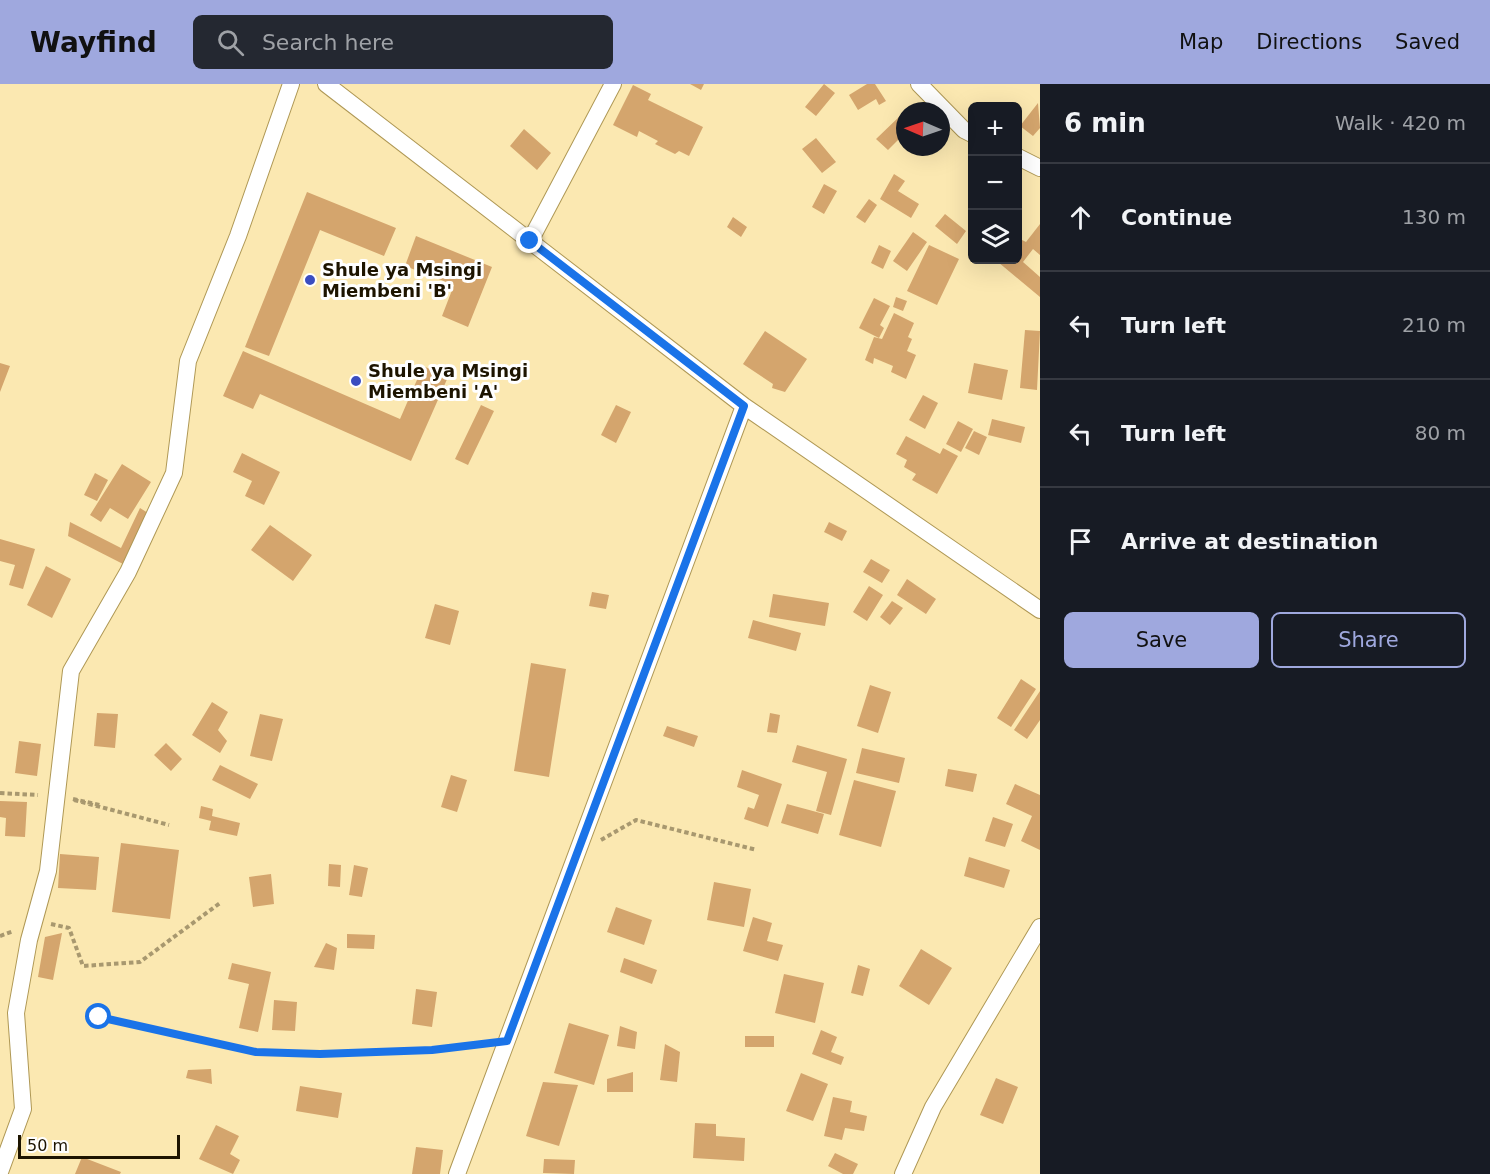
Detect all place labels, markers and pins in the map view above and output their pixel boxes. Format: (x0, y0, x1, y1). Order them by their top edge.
place label: Shule ya Msingi Miembeni 'B' (322, 259, 482, 301)
marker: Shule ya Msingi Miembeni 'B' (303, 273, 317, 287)
place label: Shule ya Msingi Miembeni 'A' (368, 360, 528, 402)
marker: Shule ya Msingi Miembeni 'A' (349, 374, 363, 388)

